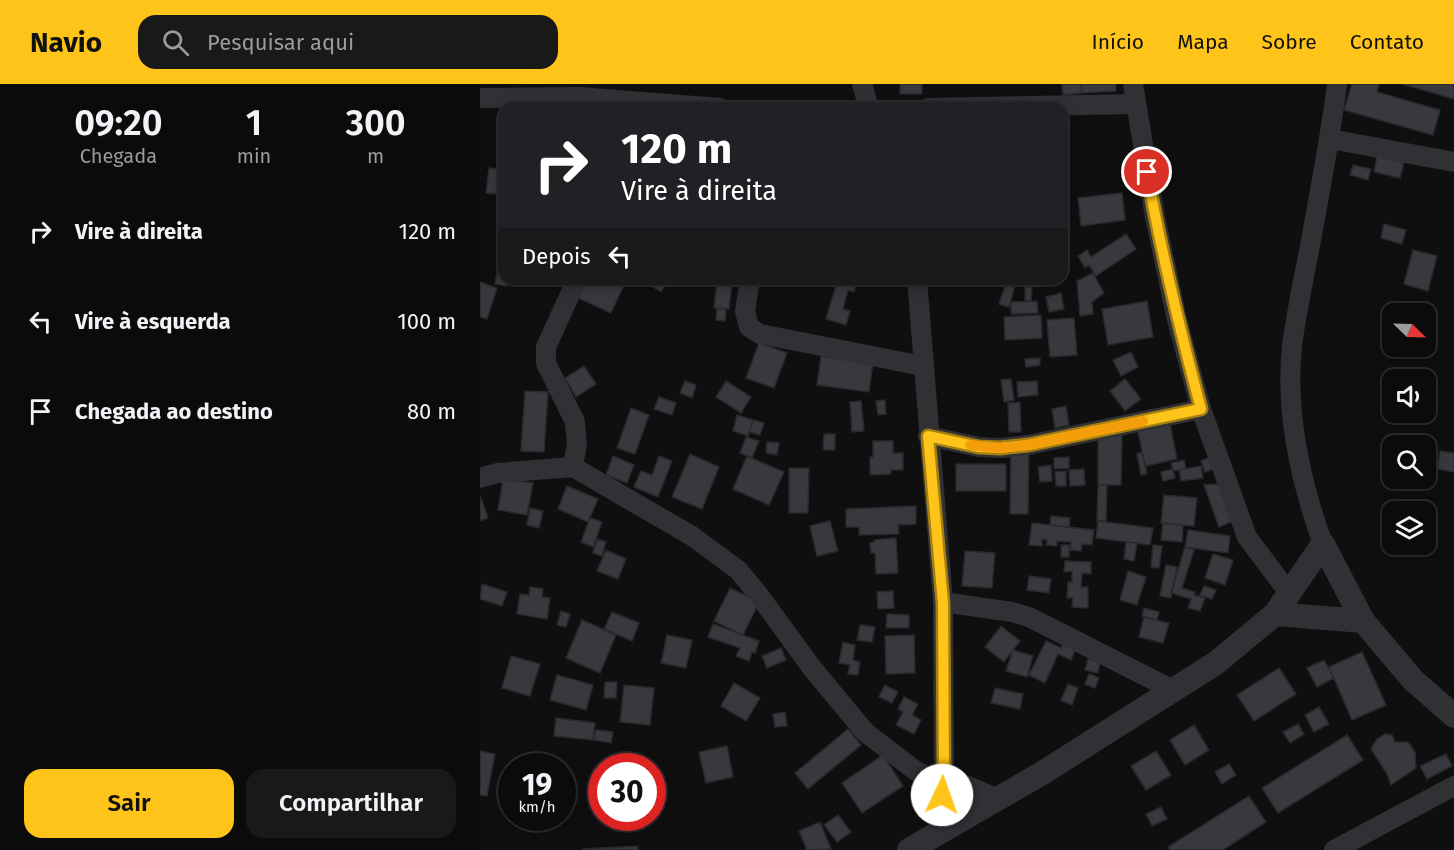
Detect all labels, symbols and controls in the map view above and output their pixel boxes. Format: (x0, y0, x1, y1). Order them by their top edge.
search box (138, 15, 558, 69)
text: Navio (30, 26, 102, 59)
icon: search (159, 26, 192, 59)
text: Pesquisar aqui (207, 29, 354, 56)
text: Início (1091, 29, 1144, 55)
text: Mapa (1177, 29, 1229, 55)
text: Sobre (1262, 29, 1317, 55)
text: Contato (1350, 29, 1424, 55)
text: 09:20 (74, 101, 163, 145)
text: 1 (246, 101, 262, 145)
text: 300 (345, 101, 406, 145)
text: 120 m (621, 124, 732, 174)
icon: right (522, 126, 600, 204)
text: Chegada (80, 144, 157, 168)
text: min (237, 144, 271, 168)
text: m (367, 144, 384, 168)
pin (1121, 146, 1172, 197)
icon: arrive (1130, 155, 1163, 188)
text: Vire à direita (621, 175, 777, 207)
icon: right (24, 215, 57, 248)
text: Vire à direita (75, 218, 203, 245)
text: 120 m (399, 218, 456, 245)
icon: left (603, 240, 636, 273)
text: Depois (522, 243, 591, 270)
north arrow (1382, 303, 1436, 357)
map controls (1382, 303, 1436, 555)
icon: left (24, 305, 57, 338)
text: Vire à esquerda (75, 308, 231, 335)
text: 100 m (397, 308, 456, 335)
button: sound (1382, 369, 1436, 423)
icon: arrive (24, 395, 57, 428)
text: Chegada ao destino (75, 398, 273, 425)
text: 80 m (407, 398, 456, 425)
button: search (1382, 435, 1436, 489)
button: layers (1382, 501, 1436, 555)
speed limit sign: 30 (588, 753, 666, 831)
position arrow (910, 763, 974, 827)
text: 19 (522, 767, 552, 803)
button: Sair (24, 769, 234, 838)
button: Compartilhar (246, 769, 456, 838)
text: km/h (518, 798, 556, 816)

